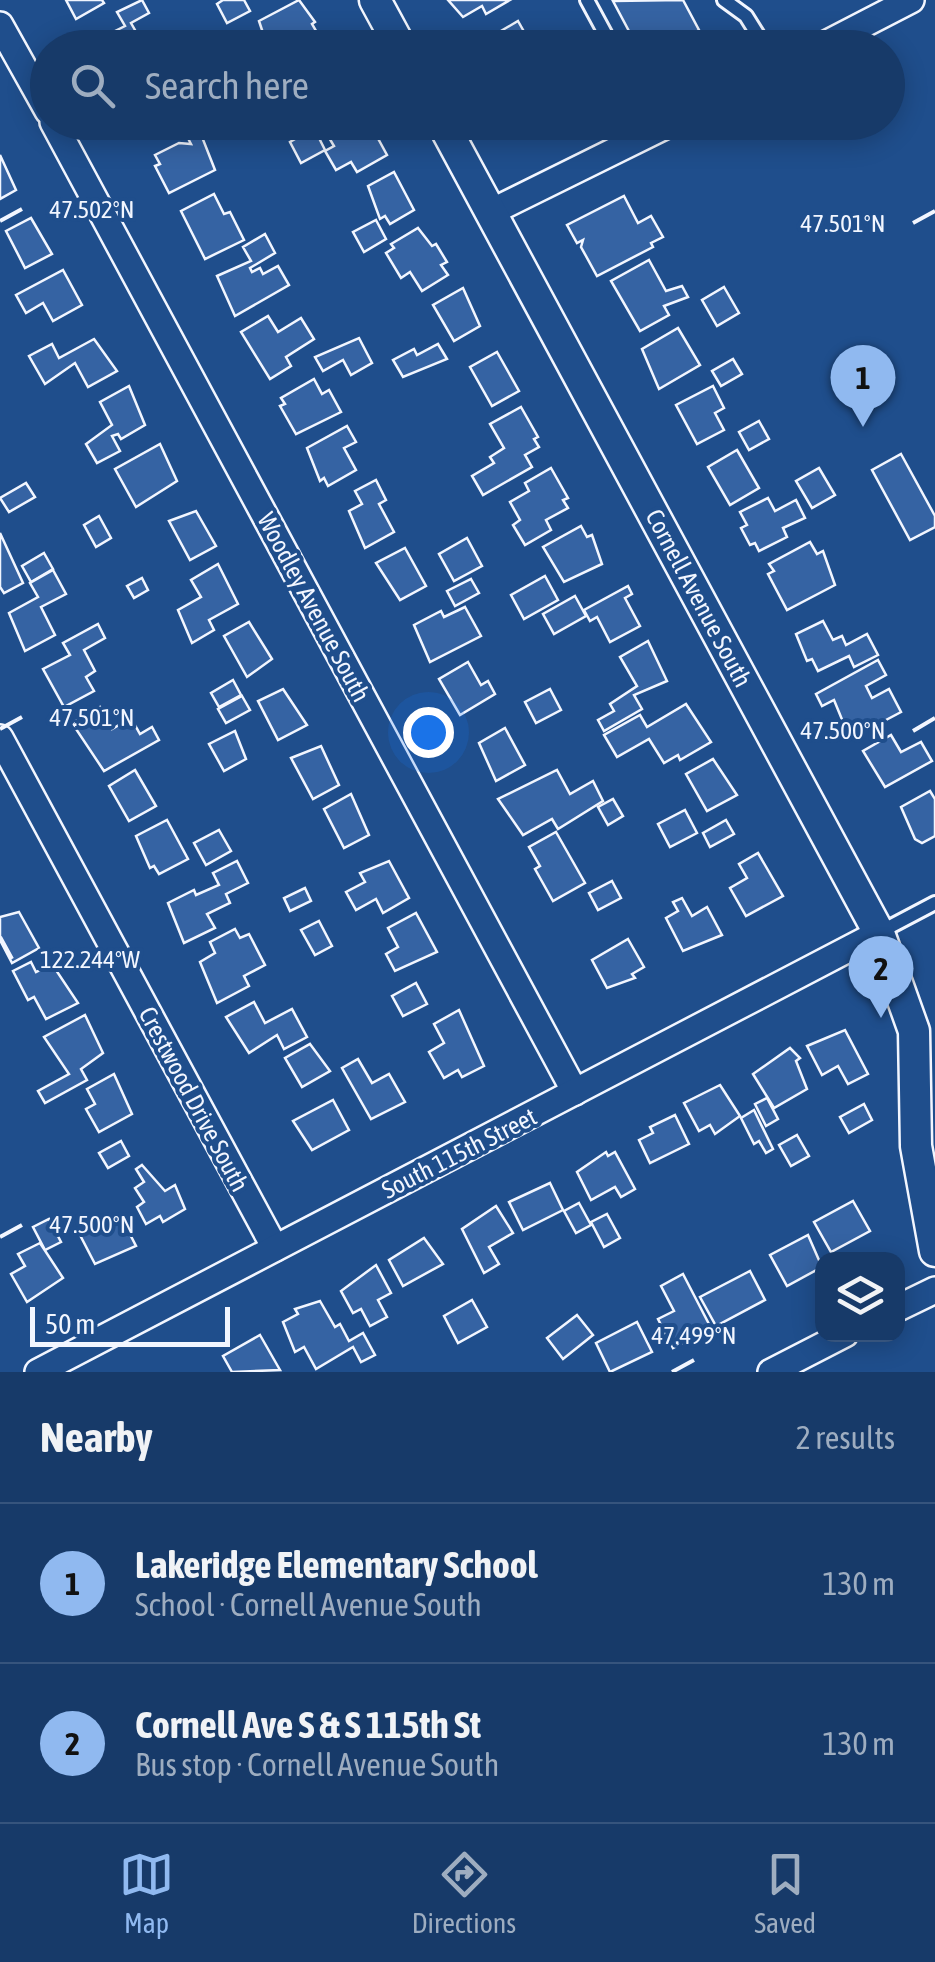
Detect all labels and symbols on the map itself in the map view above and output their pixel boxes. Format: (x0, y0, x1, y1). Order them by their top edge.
text: 47.502°N (50, 195, 134, 223)
text: 47.501°N (801, 209, 885, 237)
pin: 1 (830, 344, 896, 427)
street label: Cornell Avenue South (640, 505, 758, 691)
street label: Woodley Avenue South (252, 508, 376, 706)
text: 47.501°N (50, 703, 134, 731)
your location (403, 707, 454, 758)
text: 47.500°N (801, 716, 885, 744)
pin: 2 (848, 936, 914, 1018)
text: 122.244°W (40, 945, 141, 973)
street label: Crestwood Drive South (134, 1002, 254, 1196)
street label: South 115th Street (377, 1102, 541, 1204)
text: 47.500°N (50, 1210, 134, 1238)
scale bar (30, 1302, 230, 1346)
text: 47.499°N (652, 1321, 736, 1349)

